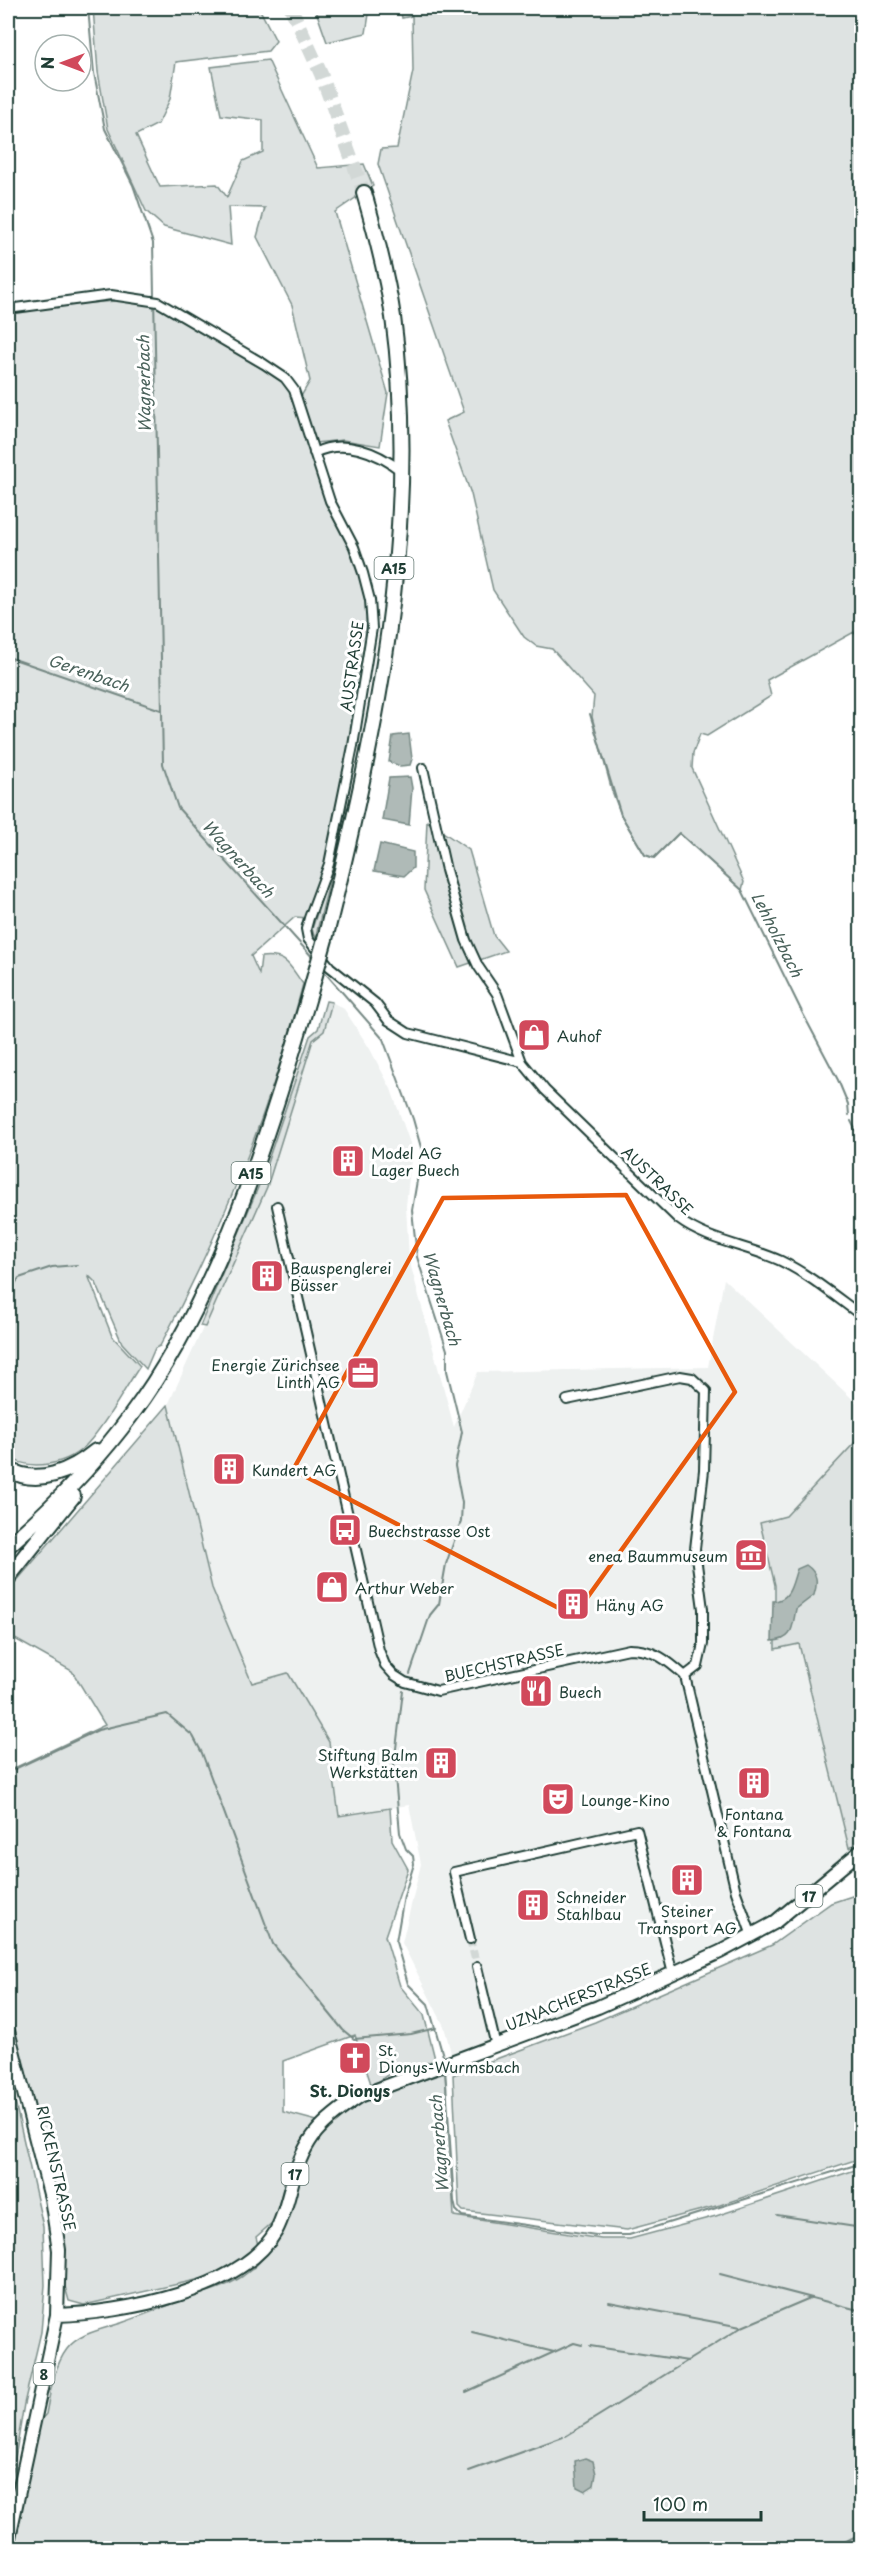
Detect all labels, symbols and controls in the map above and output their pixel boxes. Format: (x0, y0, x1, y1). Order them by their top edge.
north arrow (33, 33, 93, 93)
text: N (35, 57, 59, 69)
water label: Wagnerbach (130, 334, 156, 433)
road number: A15 (374, 557, 414, 579)
street label: AUSTRASSE (333, 619, 369, 713)
water label: Gerenbach (45, 647, 133, 697)
water label: Wagnerbach (197, 814, 281, 903)
water label: Lehholzbach (746, 887, 810, 981)
shop icon: Auhof (516, 1017, 552, 1053)
place label: Auhof (557, 1024, 602, 1047)
street label: AUSTRASSE (617, 1140, 699, 1220)
place label: Model AG Lager Buech (371, 1141, 460, 1181)
building icon: Model AG Lager Buech (330, 1143, 366, 1179)
road number: A15 (232, 1162, 270, 1184)
water label: Wagnerbach (418, 1248, 468, 1349)
place label: Bauspenglerei Büsser (290, 1256, 392, 1296)
building icon: Bauspenglerei Büsser (249, 1258, 285, 1294)
place label: Energie Zürichsee Linth AG (211, 1353, 340, 1393)
office icon: Energie Zürichsee Linth AG (345, 1355, 381, 1391)
building icon: Kundert AG (211, 1451, 247, 1487)
place label: Kundert AG (252, 1458, 337, 1481)
bus stop icon: Buechstrasse Ost (327, 1512, 363, 1548)
place label: Buechstrasse Ost (368, 1519, 491, 1542)
museum icon: enea Baummuseum (733, 1537, 769, 1573)
place label: enea Baummuseum (588, 1544, 728, 1567)
shop icon: Arthur Weber (314, 1569, 350, 1605)
place label: Arthur Weber (355, 1576, 454, 1599)
building icon: Häny AG (555, 1586, 591, 1622)
place label: Häny AG (596, 1593, 664, 1616)
street label: BUECHSTRASSE (442, 1637, 566, 1687)
restaurant icon: Buech (518, 1673, 554, 1709)
place label: Buech (559, 1680, 602, 1703)
place label: Stiftung Balm Werkstätten (317, 1743, 418, 1783)
building icon: Stiftung Balm Werkstätten (423, 1745, 459, 1781)
building icon: Fontana & Fontana (736, 1765, 772, 1801)
theatre icon: Lounge-Kino (540, 1781, 576, 1817)
place label: Lounge-Kino (581, 1788, 670, 1811)
place label: Fontana & Fontana (716, 1802, 792, 1842)
building icon: Steiner Transport AG (669, 1862, 705, 1898)
place label: Schneider Stahlbau (556, 1885, 626, 1925)
road number: 17 (796, 1885, 822, 1907)
building icon: Schneider Stahlbau (515, 1887, 551, 1923)
place label: Steiner Transport AG (637, 1899, 737, 1939)
street label: UZNACHERSTRASSE (502, 1956, 654, 2036)
place label: St. Dionys-Wurmsbach (378, 2038, 520, 2078)
church icon: St. Dionys-Wurmsbach (337, 2040, 373, 2076)
district label: St. Dionys (310, 2078, 391, 2102)
water label: Wagnerbach (423, 2094, 453, 2193)
street label: RICKENSTRASSE (31, 2103, 83, 2233)
road number: 17 (282, 2163, 308, 2185)
road number: 8 (34, 2363, 54, 2385)
scale bar (644, 2484, 761, 2522)
text: 100 m (653, 2490, 708, 2517)

